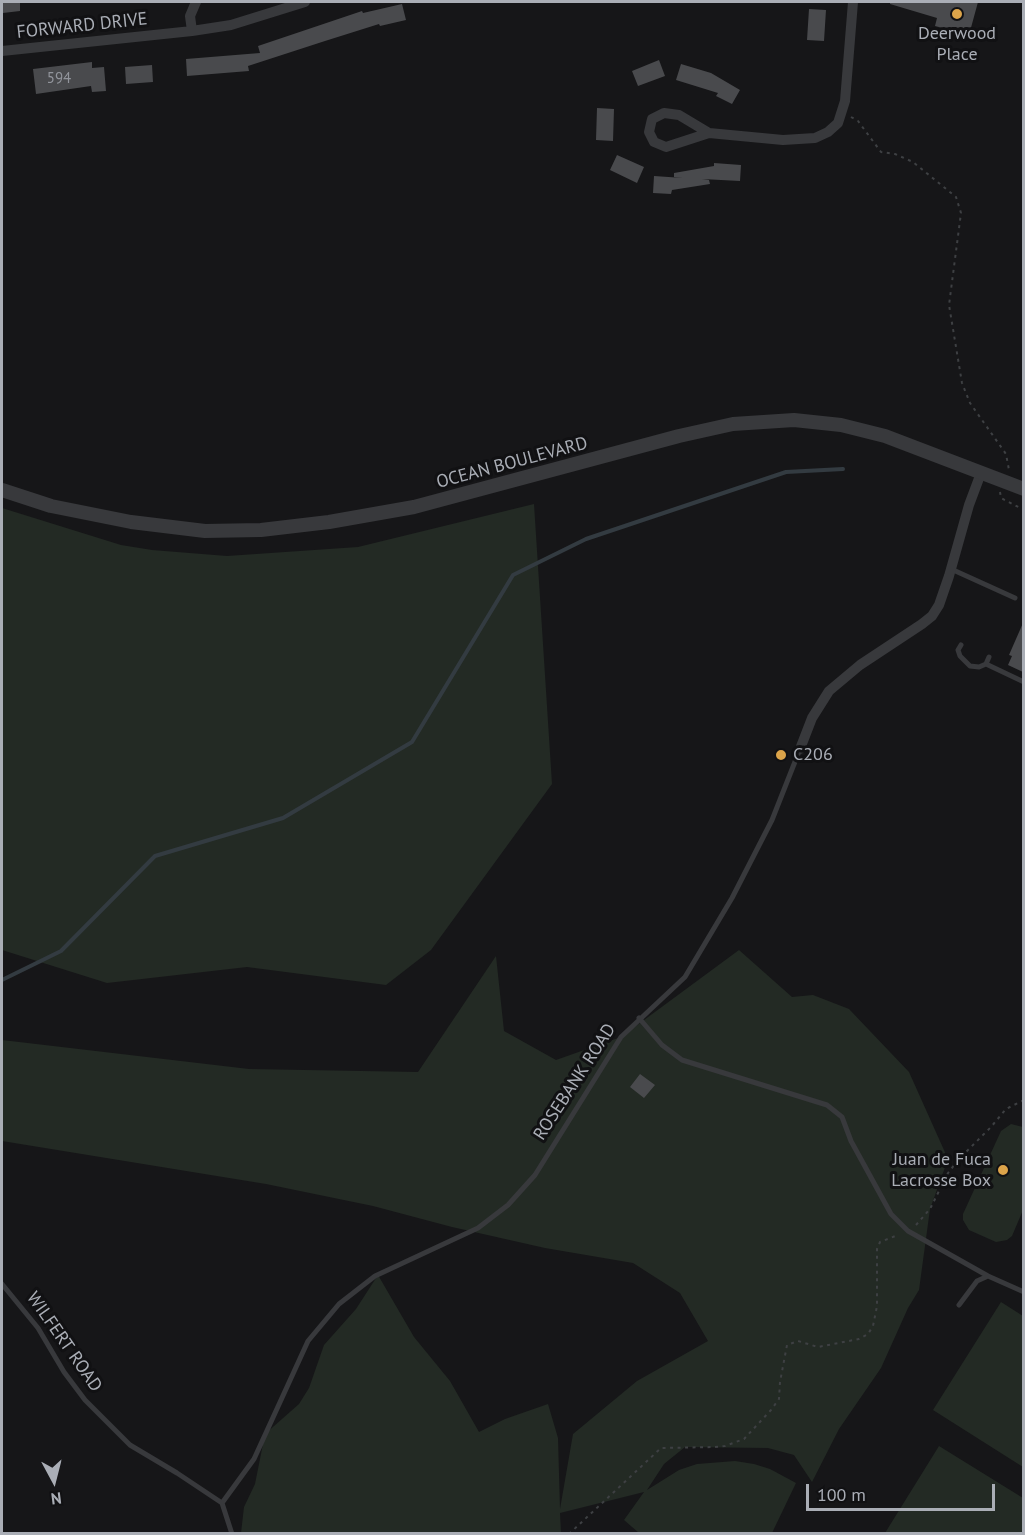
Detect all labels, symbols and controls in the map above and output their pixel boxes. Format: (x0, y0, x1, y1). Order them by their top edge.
marker: Deerwood Place (950, 7, 964, 21)
street label: FORWARD DRIVE (16, 8, 148, 44)
place label: Deerwood Place (918, 23, 996, 66)
house number: 594 (47, 70, 71, 88)
street label: OCEAN BOULEVARD (434, 432, 590, 494)
place label: C206 (793, 744, 833, 766)
marker: C206 (774, 748, 788, 762)
street label: ROSEBANK ROAD (529, 1020, 621, 1144)
place label: Juan de Fuca Lacrosse Box (891, 1149, 991, 1192)
marker: Juan de Fuca Lacrosse Box (996, 1163, 1010, 1177)
street label: WILFERT ROAD (22, 1288, 106, 1396)
north arrow (24, 1451, 84, 1511)
scale bar (809, 1472, 998, 1510)
text: 100 m (817, 1483, 866, 1506)
text: N (50, 1488, 63, 1509)

